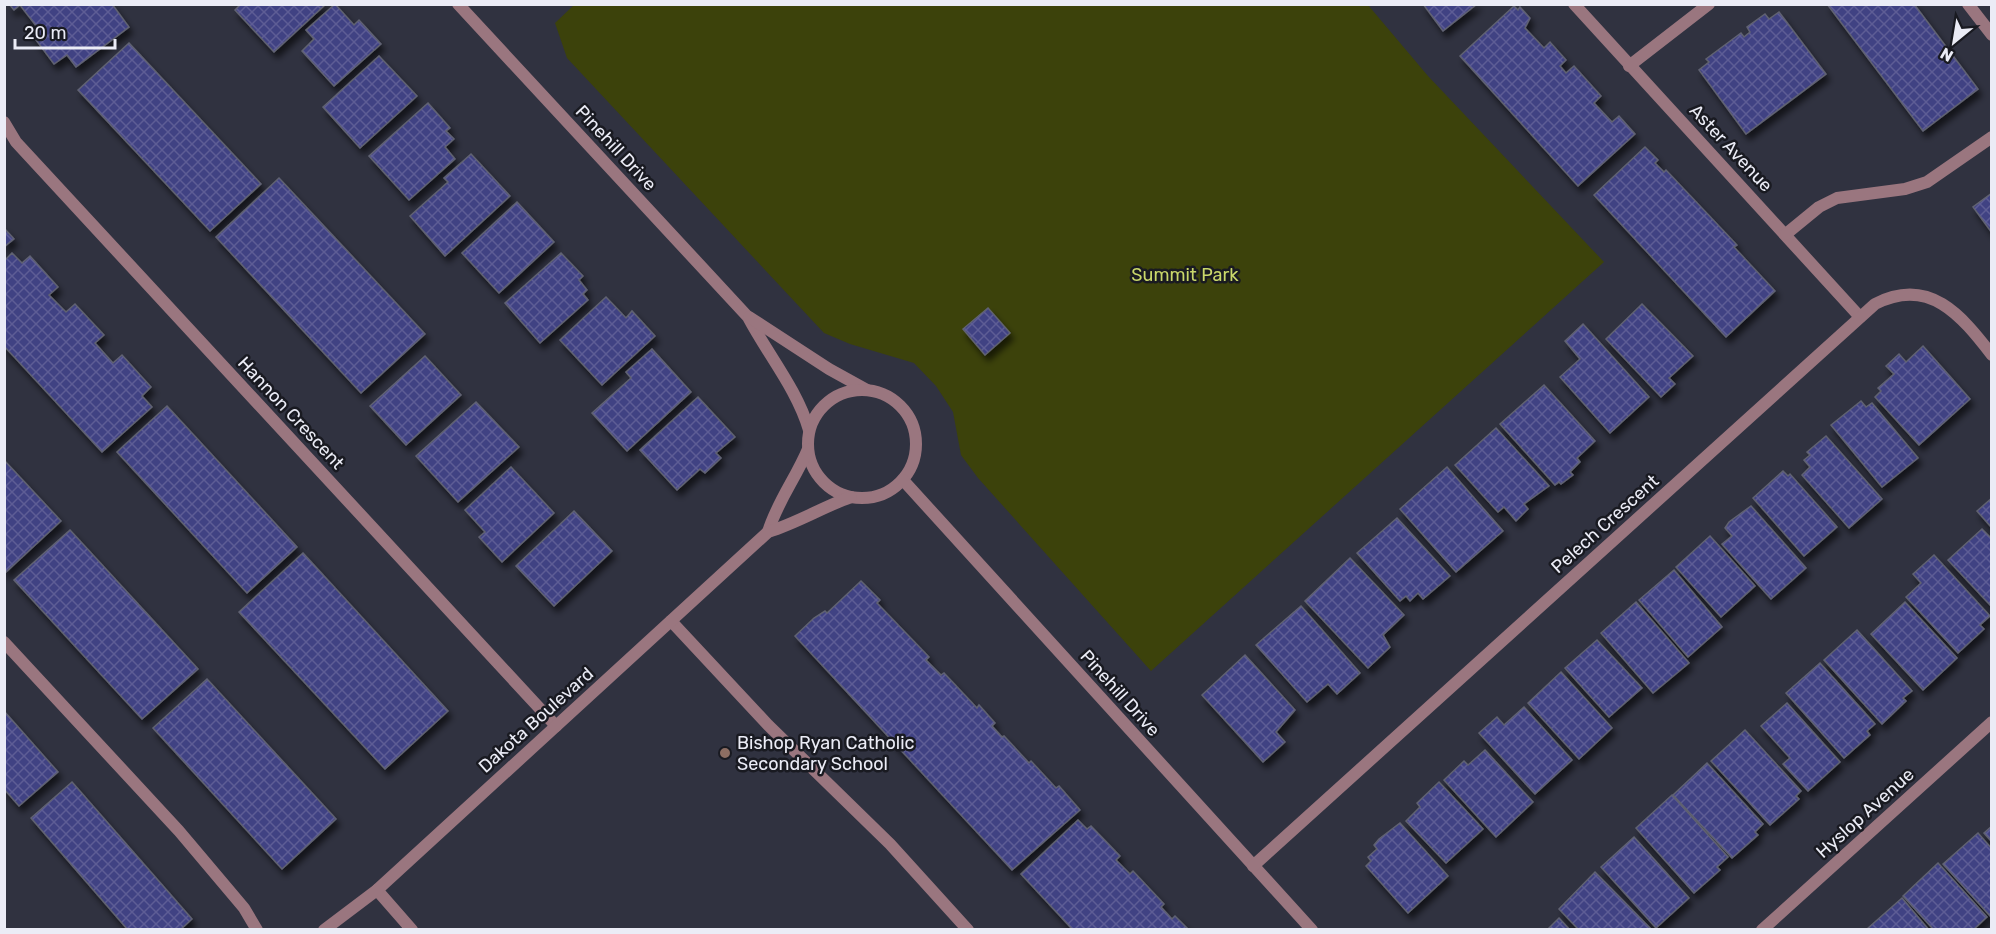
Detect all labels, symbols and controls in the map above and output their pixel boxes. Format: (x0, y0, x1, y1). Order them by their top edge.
scale bar (15, 12, 116, 50)
north arrow (1924, 12, 1984, 72)
text: 20 m (24, 22, 66, 44)
text: N (1937, 43, 1956, 66)
street label: Aster Avenue (1685, 100, 1777, 196)
street label: Pinehill Drive (571, 101, 661, 195)
park label: Summit Park (1131, 264, 1239, 286)
street label: Hannon Crescent (233, 352, 349, 474)
street label: Pelech Crescent (1547, 470, 1663, 578)
street label: Pinehill Drive (1075, 645, 1165, 741)
street label: Dakota Boulevard (474, 663, 598, 777)
place label: Bishop Ryan Catholic Secondary School (737, 732, 915, 775)
marker: Bishop Ryan Catholic Secondary School (718, 746, 732, 760)
street label: Hyslop Avenue (1812, 763, 1918, 863)

